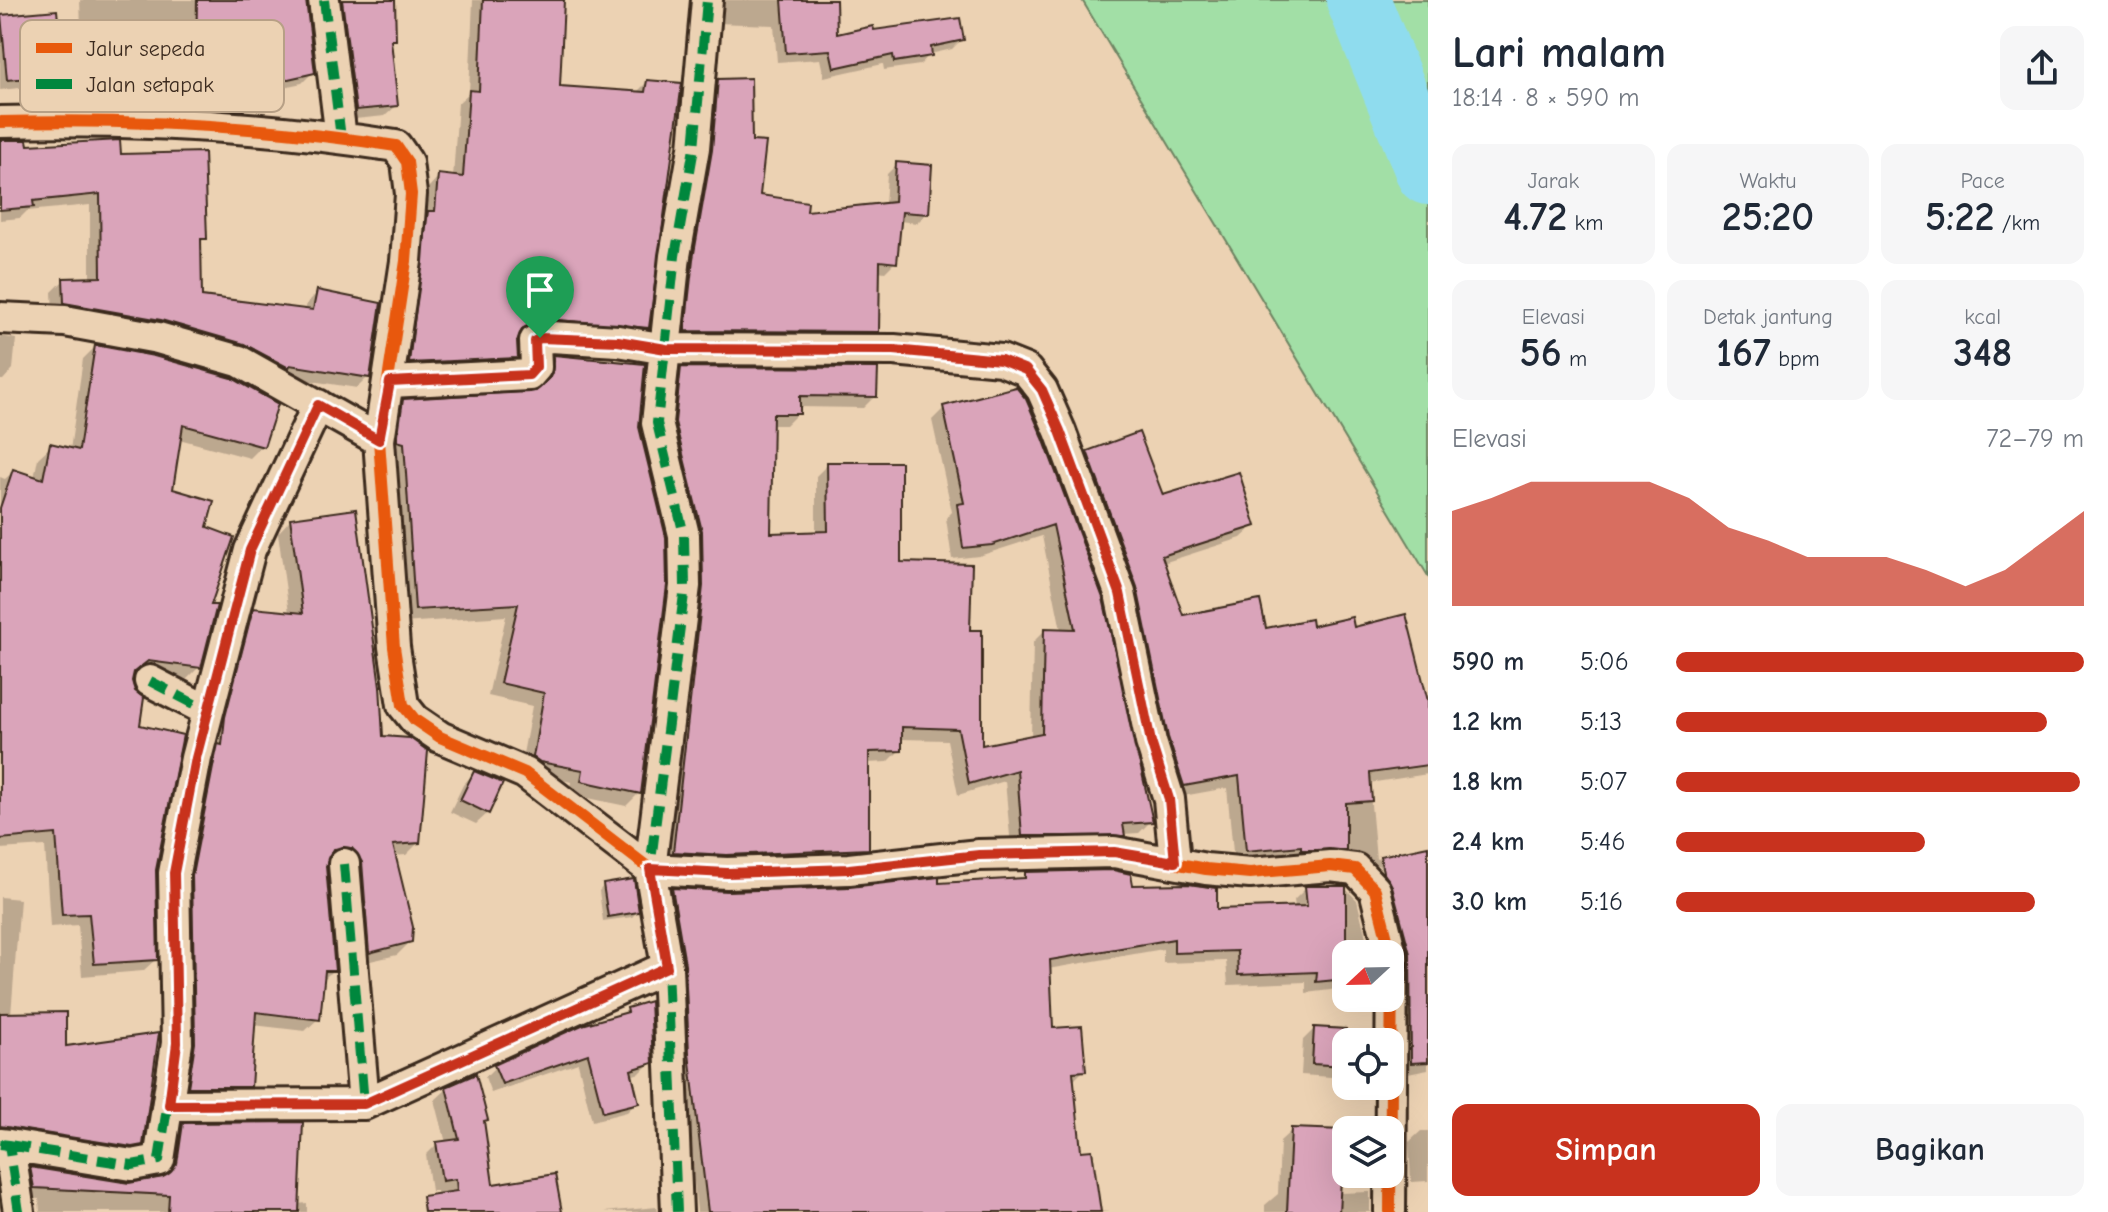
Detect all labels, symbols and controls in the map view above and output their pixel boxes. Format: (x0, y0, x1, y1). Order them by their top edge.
legend (20, 20, 284, 112)
button: share (2000, 26, 2084, 110)
text: Lari malam (1452, 27, 1666, 78)
text: Jalur sepeda (86, 36, 205, 62)
text: Jalan setapak (86, 72, 214, 98)
text: 18:14 · 8 × 590 m (1452, 83, 1640, 113)
text: Jarak (1527, 168, 1579, 194)
text: Waktu (1739, 168, 1797, 194)
text: Pace (1960, 168, 2005, 194)
text: 4.72 (1503, 194, 1567, 240)
text: 25:20 (1722, 194, 1814, 240)
text: 5:22 (1925, 194, 1994, 240)
text: km (1567, 210, 1603, 236)
text: /km (1994, 210, 2040, 236)
pin (506, 256, 574, 338)
icon: arrive (518, 268, 562, 312)
text: Elevasi (1522, 304, 1585, 330)
text: Detak jantung (1703, 304, 1833, 330)
text: kcal (1964, 304, 2001, 330)
text: 56 (1519, 330, 1562, 376)
text: 167 (1716, 330, 1771, 376)
text: 348 (1953, 330, 2012, 376)
text: m (1562, 346, 1587, 372)
text: bpm (1771, 346, 1820, 372)
text: Elevasi (1452, 424, 1527, 454)
text: 72–79 m (1986, 424, 2084, 454)
text: 590 m (1452, 647, 1524, 677)
text: 5:06 (1580, 647, 1629, 677)
text: 1.2 km (1452, 707, 1523, 737)
text: 5:13 (1580, 707, 1622, 737)
text: 1.8 km (1452, 767, 1523, 797)
text: 5:07 (1580, 767, 1627, 797)
text: 2.4 km (1452, 827, 1524, 857)
text: 5:46 (1580, 827, 1625, 857)
text: 3.0 km (1452, 887, 1527, 917)
text: 5:16 (1580, 887, 1623, 917)
north arrow (1332, 940, 1404, 1012)
map controls (1332, 940, 1404, 1188)
button: locate (1332, 1028, 1404, 1100)
button: Simpan (1452, 1104, 1760, 1196)
button: Bagikan (1776, 1104, 2084, 1196)
button: layers (1332, 1116, 1404, 1188)

